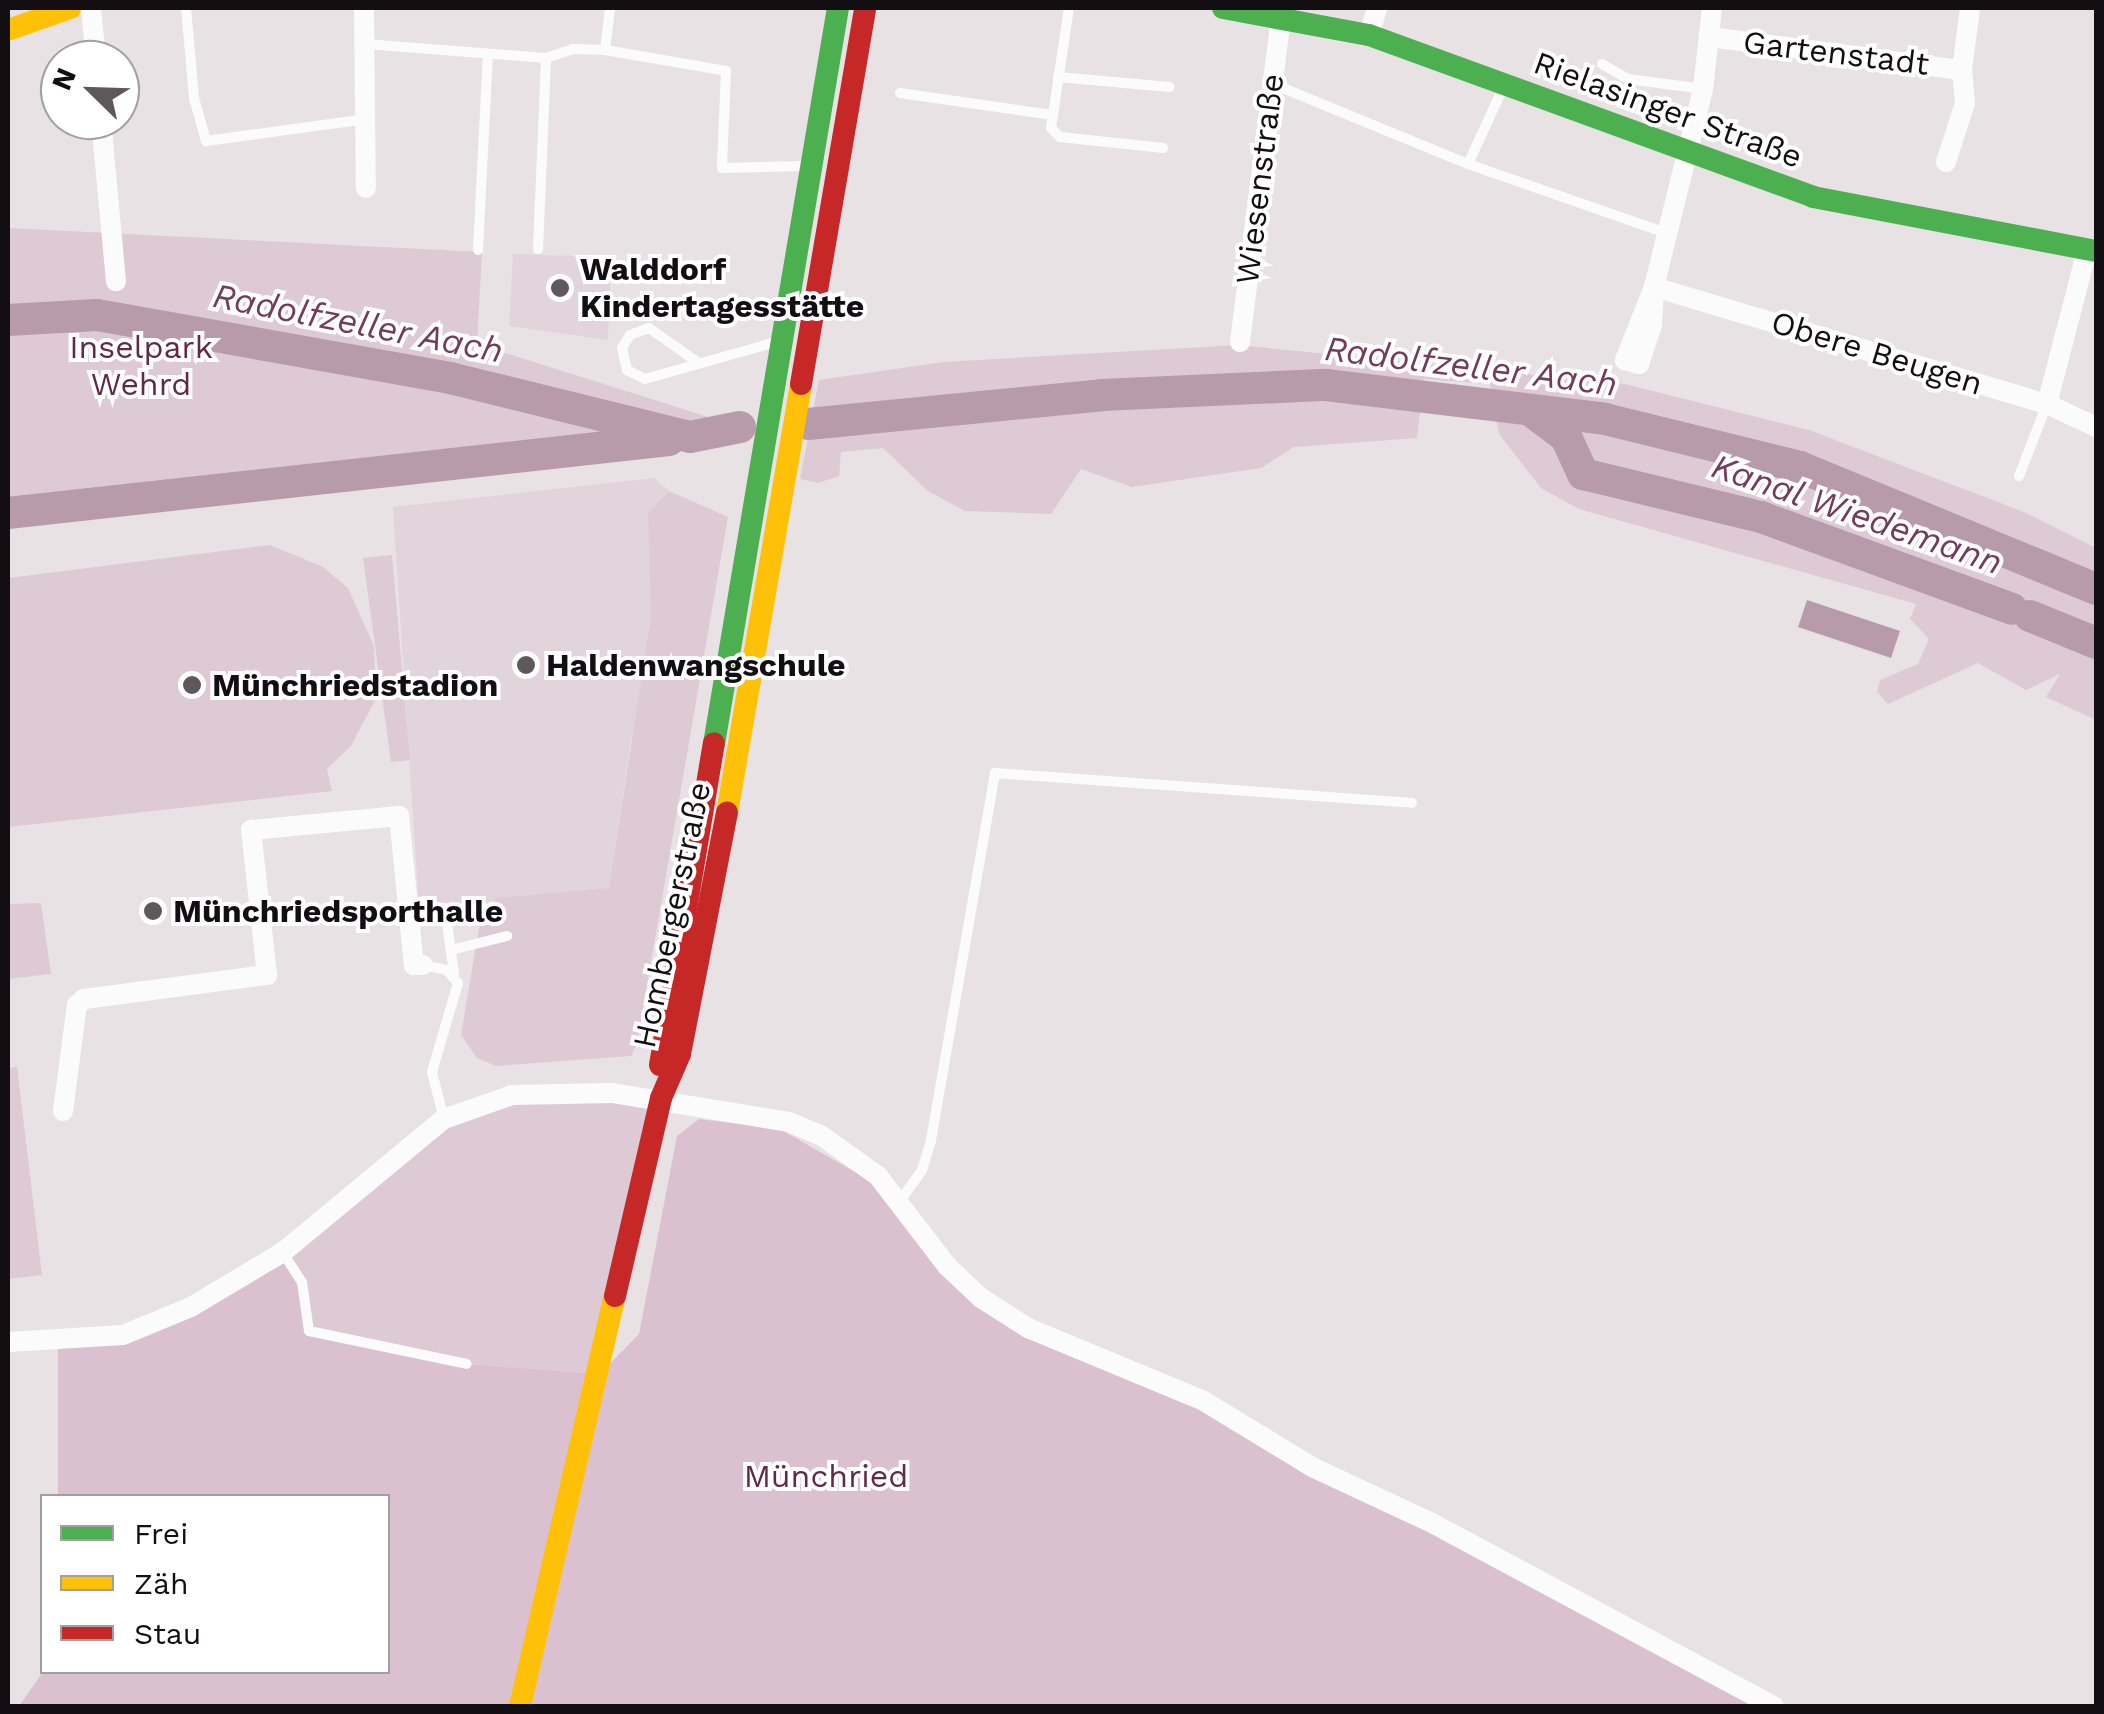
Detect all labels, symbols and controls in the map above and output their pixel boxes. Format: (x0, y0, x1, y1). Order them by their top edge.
street label: Gartenstadt (1741, 23, 1931, 83)
north arrow (40, 40, 140, 140)
street label: Rielasinger Straße (1528, 43, 1808, 177)
text: N (45, 63, 83, 95)
street label: Wiesenstraße (1228, 71, 1292, 287)
place label: Walddorf Kindertagesstätte (580, 251, 864, 326)
water label: Radolfzeller Aach (208, 274, 508, 372)
marker: Walddorf Kindertagesstätte (549, 277, 571, 299)
street label: Obere Beugen (1767, 303, 1987, 403)
water label: Radolfzeller Aach (1321, 327, 1621, 405)
park label: Inselpark Wehrd (69, 329, 213, 404)
water label: Kanal Wiedemann (1705, 444, 2009, 584)
place label: Haldenwangschule (546, 646, 846, 684)
marker: Haldenwangschule (515, 654, 537, 676)
place label: Münchriedstadion (212, 666, 498, 704)
marker: Münchriedstadion (181, 674, 203, 696)
street label: Hombergerstraße (625, 779, 719, 1051)
place label: Münchriedsporthalle (173, 892, 503, 930)
marker: Münchriedsporthalle (142, 900, 164, 922)
park label: Münchried (744, 1457, 908, 1495)
legend (40, 1494, 390, 1674)
text: Frei (134, 1516, 188, 1551)
text: Zäh (134, 1566, 188, 1601)
text: Stau (134, 1616, 201, 1651)

